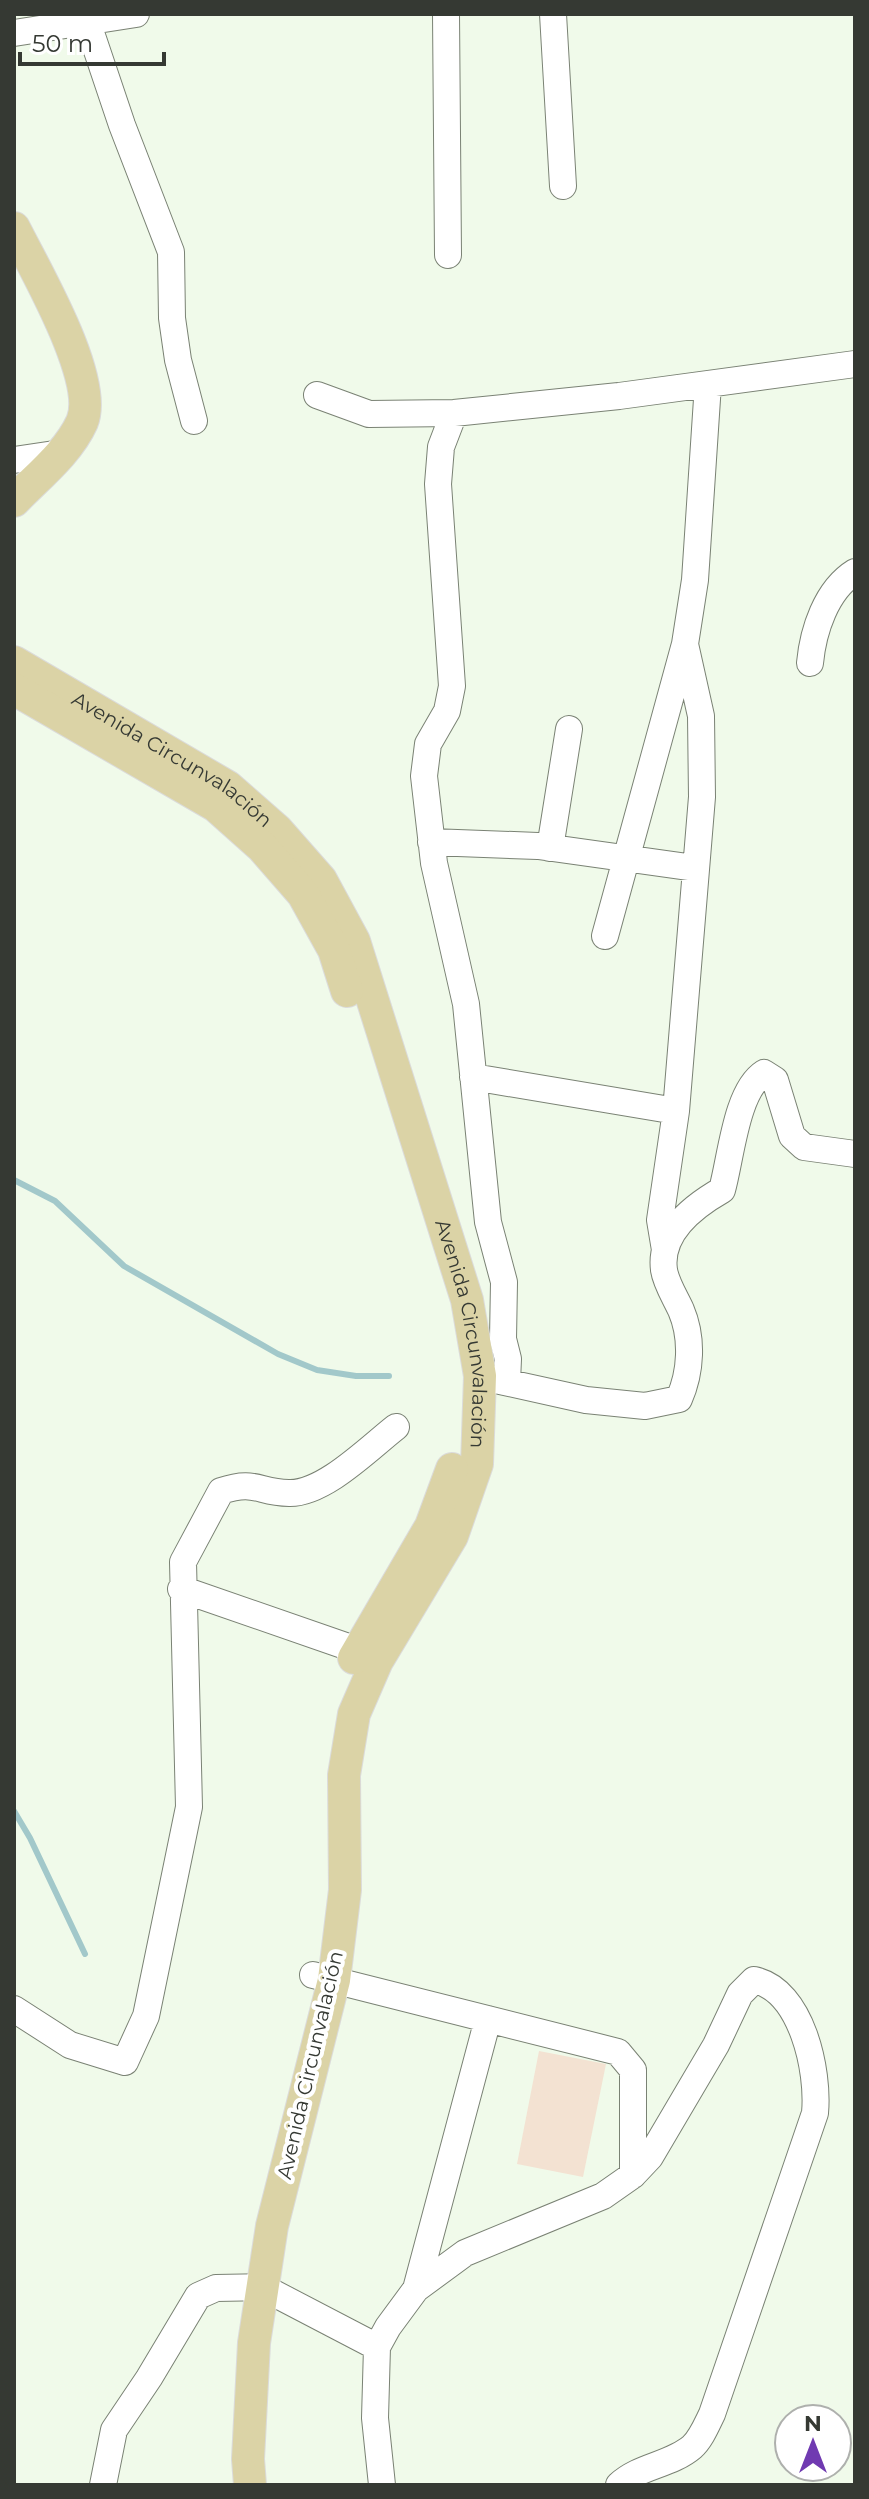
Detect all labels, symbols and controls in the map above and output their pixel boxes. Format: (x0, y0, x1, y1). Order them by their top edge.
scale bar (20, 16, 164, 66)
text: 50 m (32, 29, 93, 58)
street label: Avenida Circunvalación (68, 687, 277, 832)
street label: Avenida Circunvalación (430, 1216, 492, 1449)
street label: Avenida Circunvalación (272, 1949, 348, 2181)
north arrow (773, 2403, 853, 2483)
text: N (804, 2410, 822, 2437)

